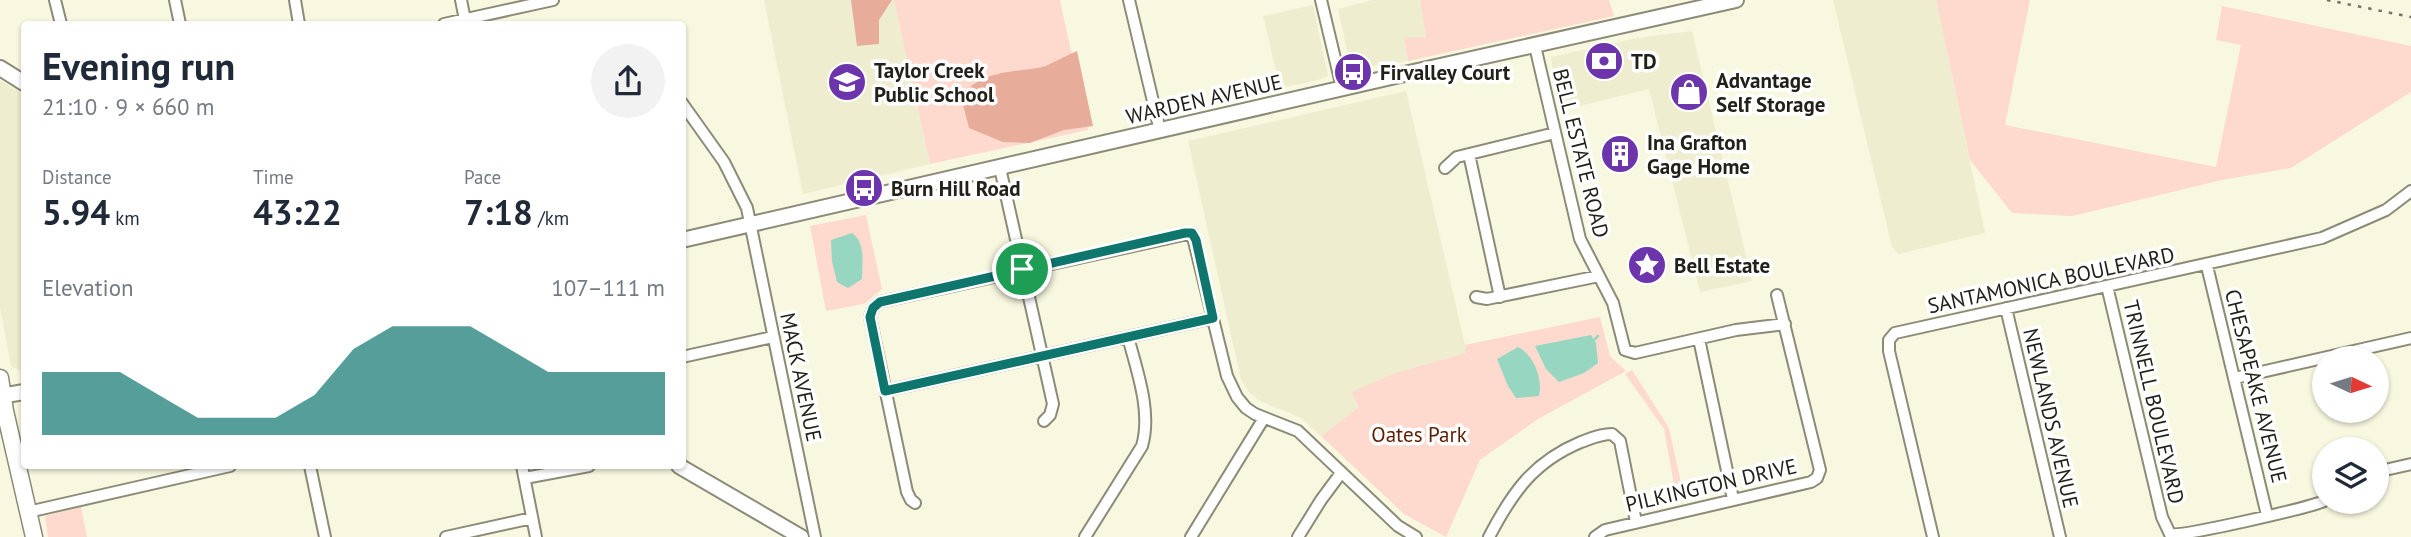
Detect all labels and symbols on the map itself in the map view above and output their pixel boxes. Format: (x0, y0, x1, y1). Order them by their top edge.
bank icon: TD (1583, 40, 1625, 82)
place label: TD (1631, 48, 1657, 75)
bus stop icon: Firvalley Court (1332, 51, 1374, 93)
place label: Taylor Creek Public School (874, 57, 995, 108)
place label: Firvalley Court (1380, 59, 1511, 86)
school or university icon: Taylor Creek Public School (826, 61, 868, 103)
street label: BELL ESTATE ROAD (1547, 66, 1615, 240)
place label: Advantage Self Storage (1716, 67, 1825, 118)
street label: WARDEN AVENUE (1123, 68, 1285, 130)
shop icon: Advantage Self Storage (1668, 71, 1710, 113)
place label: Ina Grafton Gage Home (1647, 129, 1750, 180)
building icon: Ina Grafton Gage Home (1599, 133, 1641, 175)
bus stop icon: Burn Hill Road (843, 167, 885, 209)
place label: Burn Hill Road (891, 175, 1020, 202)
pin (992, 239, 1052, 299)
street label: SANTAMONICA BOULEVARD (1925, 241, 2177, 319)
place icon: Bell Estate (1626, 244, 1668, 286)
place label: Bell Estate (1674, 252, 1770, 279)
street label: CHESAPEAKE AVENUE (2219, 286, 2293, 486)
street label: TRINNELL BOULEVARD (2117, 298, 2191, 506)
street label: MACK AVENUE (774, 310, 828, 444)
street label: NEWLANDS AVENUE (2017, 326, 2085, 510)
north arrow (2312, 346, 2389, 424)
park label: Oates Park (1371, 421, 1467, 448)
street label: PILKINGTON DRIVE (1623, 452, 1799, 518)

